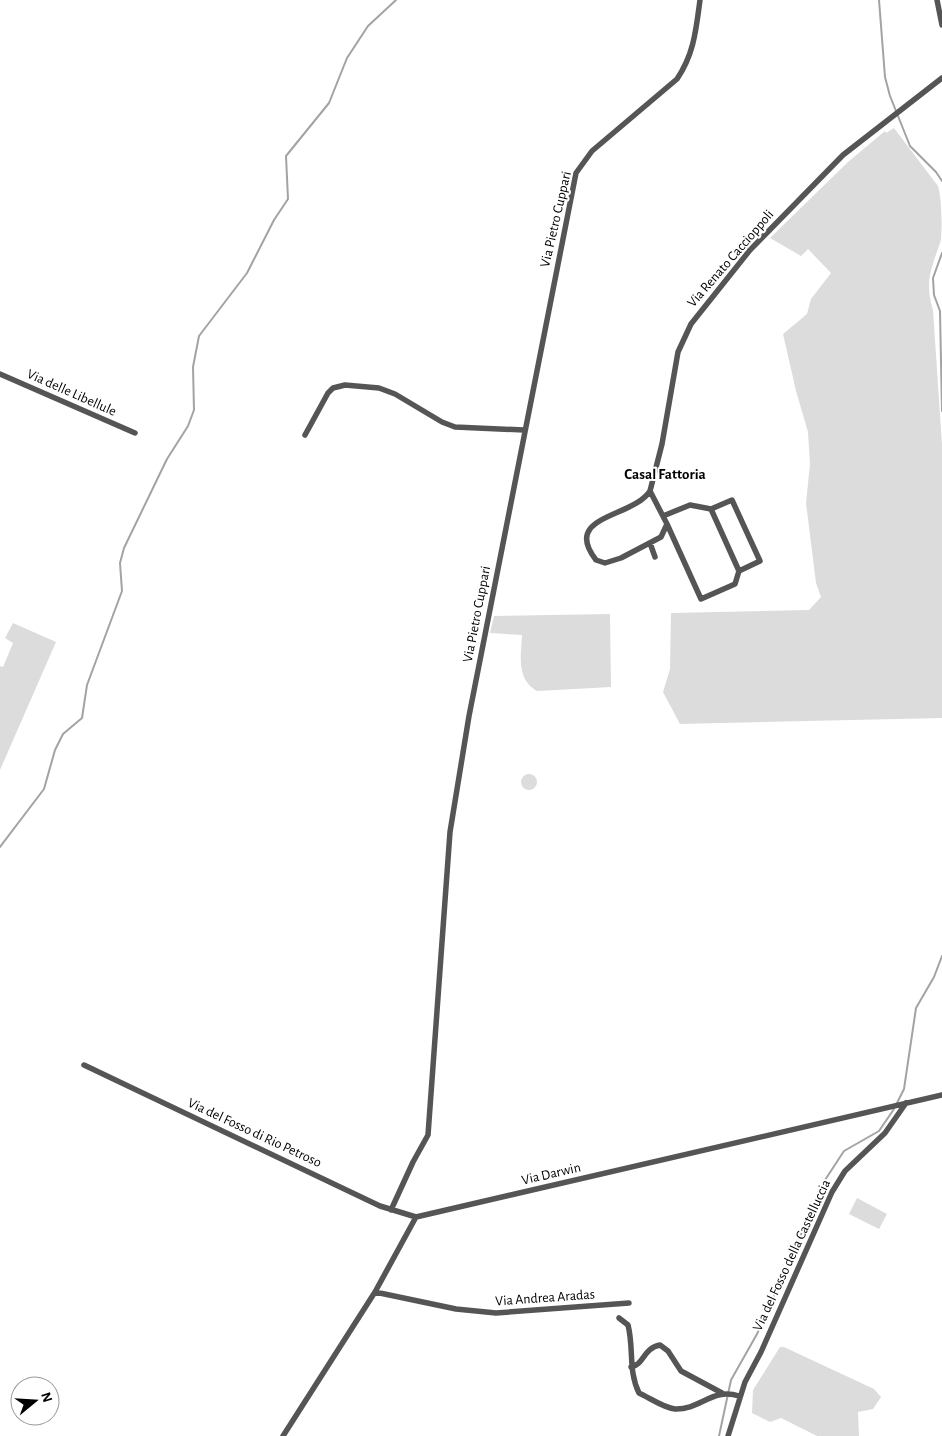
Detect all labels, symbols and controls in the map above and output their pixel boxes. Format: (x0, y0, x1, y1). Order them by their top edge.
street label: Via Pietro Cuppari (538, 170, 574, 269)
street label: Via Renato Caccioppoli (685, 207, 777, 310)
street label: Via delle Libellule (25, 367, 118, 419)
district label: Casal Fattoria (624, 467, 706, 482)
street label: Via Pietro Cuppari (461, 565, 493, 664)
street label: Via del Fosso di Rio Petroso (186, 1096, 324, 1170)
street label: Via Darwin (520, 1160, 582, 1188)
street label: Via del Fosso della Castelluccia (751, 1177, 833, 1333)
street label: Via Andrea Aradas (495, 1288, 595, 1308)
north arrow (10, 1376, 60, 1426)
text: N (38, 1390, 55, 1404)

